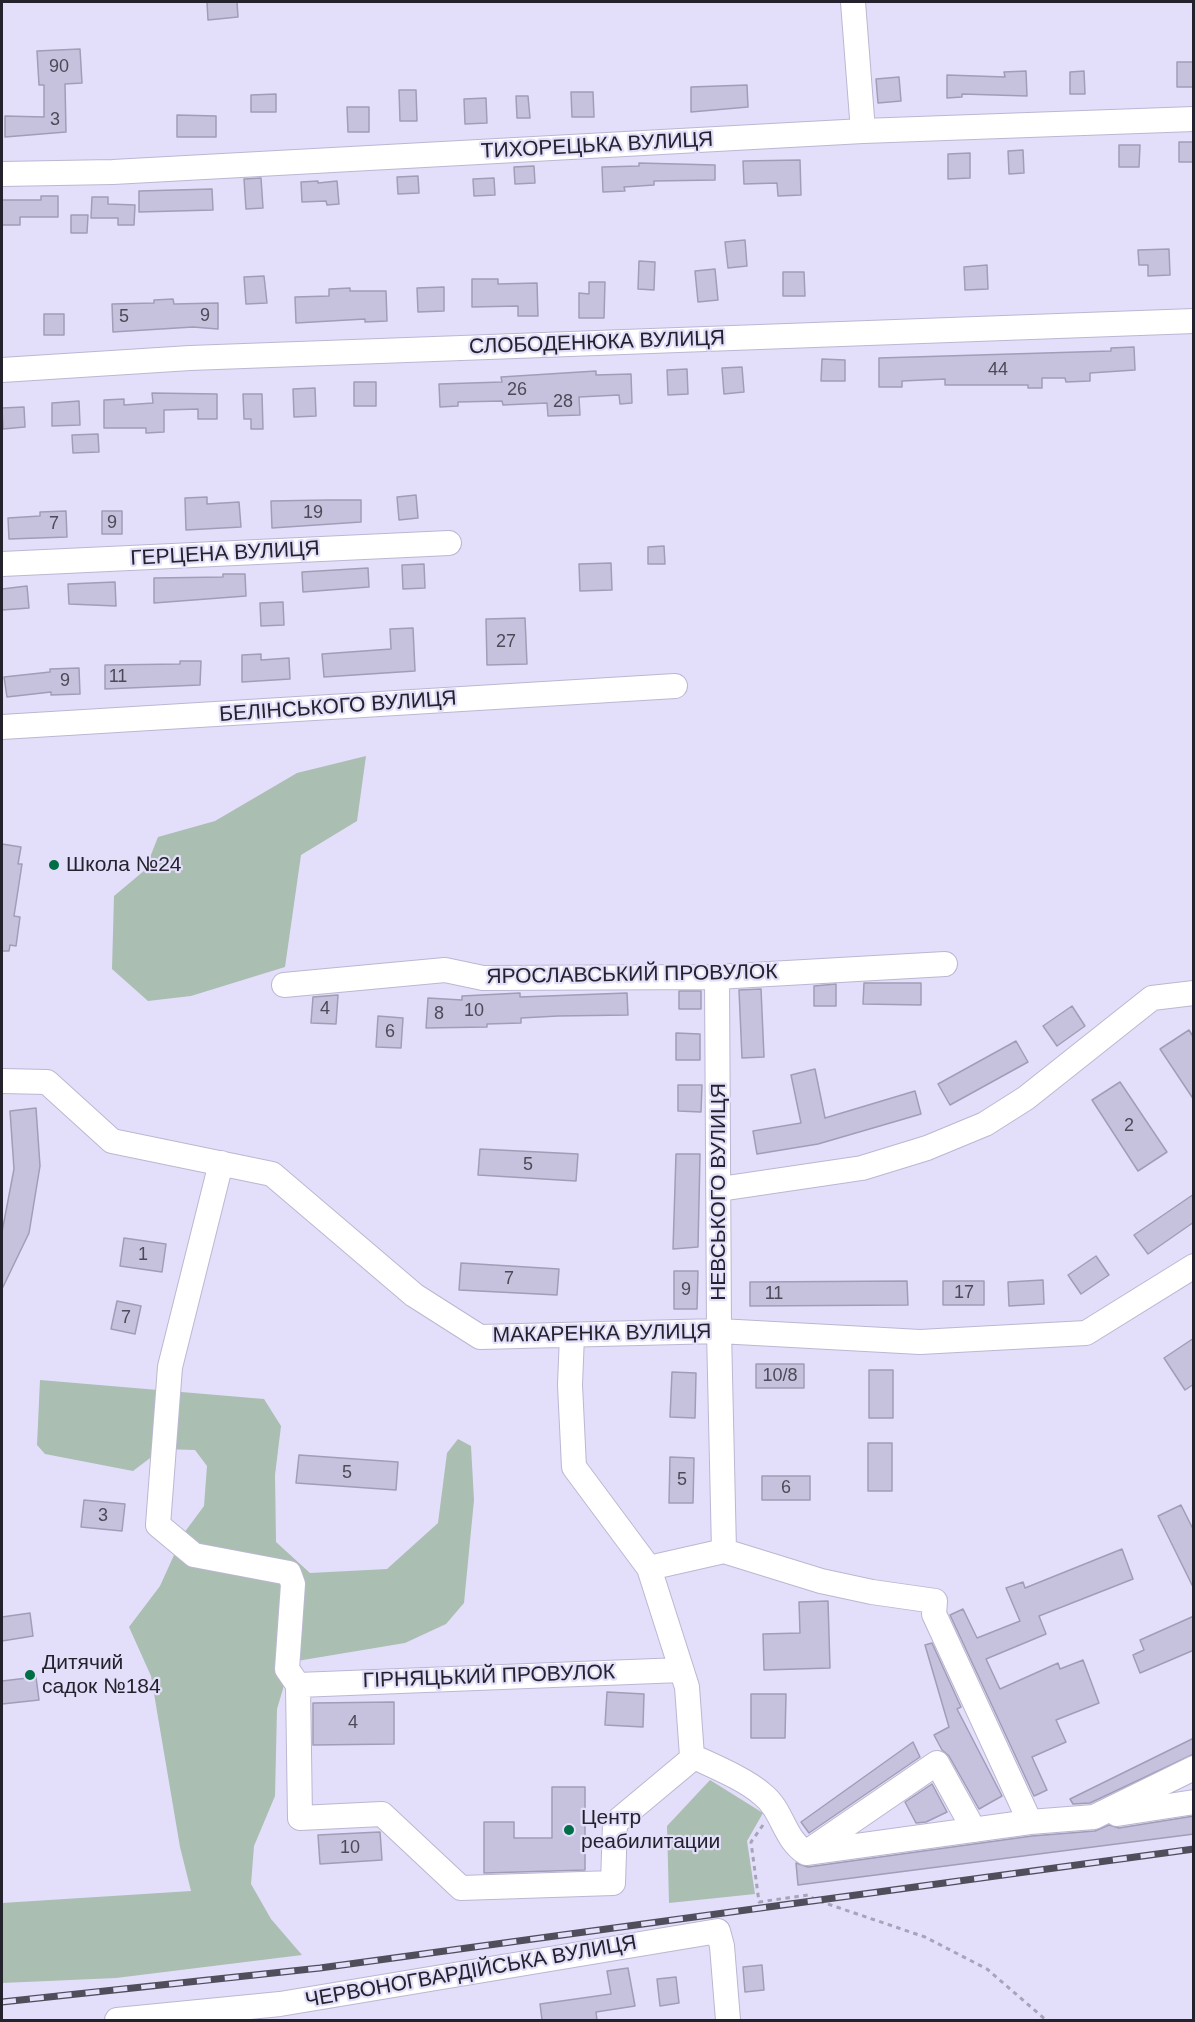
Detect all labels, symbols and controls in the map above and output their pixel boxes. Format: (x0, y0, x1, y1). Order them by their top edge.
house number: 90 (49, 56, 69, 78)
house number: 3 (50, 109, 60, 131)
street label: ТИХОРЕЦЬКА ВУЛИЦЯ (480, 127, 714, 165)
house number: 9 (200, 305, 210, 327)
house number: 5 (119, 306, 129, 328)
street label: СЛОБОДЕНЮКА ВУЛИЦЯ (469, 326, 725, 360)
house number: 44 (988, 359, 1008, 381)
house number: 26 (507, 379, 527, 401)
house number: 28 (553, 391, 573, 413)
house number: 19 (303, 502, 323, 524)
house number: 9 (107, 512, 117, 534)
house number: 7 (49, 513, 59, 535)
street label: ГЕРЦЕНА ВУЛИЦЯ (130, 536, 320, 572)
house number: 27 (496, 631, 516, 653)
house number: 11 (109, 666, 127, 688)
house number: 9 (60, 670, 70, 692)
street label: БЕЛІНСЬКОГО ВУЛИЦЯ (219, 686, 457, 728)
place label: Школа №24 (66, 852, 182, 878)
marker: Школа №24 (47, 858, 61, 872)
street label: ЯРОСЛАВСЬКИЙ ПРОВУЛОК (486, 960, 778, 990)
house number: 4 (320, 998, 330, 1020)
house number: 10 (464, 1000, 484, 1022)
house number: 8 (434, 1003, 444, 1025)
house number: 6 (385, 1021, 395, 1043)
street label: НЕВСЬКОГО ВУЛИЦЯ (706, 1083, 732, 1301)
house number: 2 (1124, 1115, 1134, 1137)
house number: 5 (523, 1154, 533, 1176)
house number: 1 (138, 1244, 148, 1266)
house number: 7 (504, 1268, 514, 1290)
house number: 9 (681, 1279, 691, 1301)
house number: 17 (954, 1282, 974, 1304)
house number: 11 (765, 1283, 783, 1305)
house number: 7 (121, 1307, 131, 1329)
street label: МАКАРЕНКА ВУЛИЦЯ (493, 1319, 711, 1349)
house number: 10/8 (762, 1365, 798, 1387)
house number: 5 (342, 1462, 352, 1484)
house number: 5 (677, 1469, 687, 1491)
house number: 6 (781, 1477, 791, 1499)
house number: 3 (98, 1505, 108, 1527)
place label: Дитячий садок №184 (42, 1650, 161, 1700)
street label: ГІРНЯЦЬКИЙ ПРОВУЛОК (362, 1660, 616, 1694)
marker: Дитячий садок №184 (23, 1668, 37, 1682)
house number: 4 (348, 1712, 358, 1734)
place label: Центр реабилитации (581, 1805, 720, 1855)
marker: Центр реабилитации (562, 1823, 576, 1837)
house number: 10 (340, 1837, 360, 1859)
street label: ЧЕРВОНОГВАРДІЙСЬКА ВУЛИЦЯ (303, 1930, 639, 2014)

